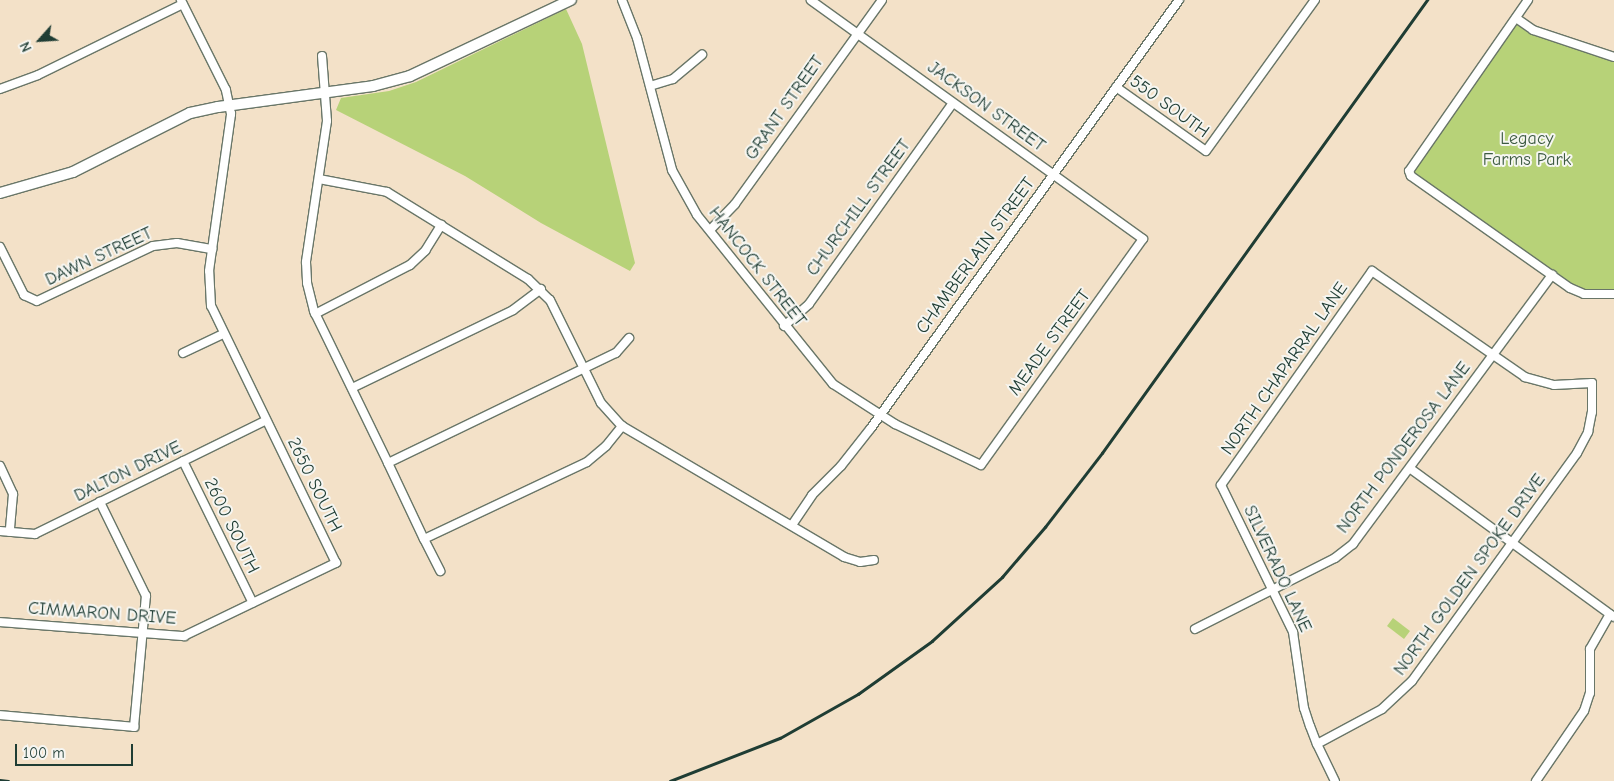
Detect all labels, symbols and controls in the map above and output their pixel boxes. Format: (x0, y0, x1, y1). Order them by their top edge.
north arrow (15, 15, 65, 65)
text: N (16, 39, 36, 55)
street label: GRANT STREET (741, 52, 829, 164)
street label: JACKSON STREET (923, 57, 1049, 157)
street label: 550 SOUTH (1125, 71, 1213, 143)
park label: Legacy Farms Park (1483, 129, 1571, 172)
street label: CHURCHILL STREET (802, 136, 916, 280)
street label: CHAMBERLAIN STREET (912, 174, 1040, 338)
street label: HANCOCK STREET (703, 203, 811, 331)
street label: DAWN STREET (42, 223, 156, 291)
street label: NORTH CHAPARRAL LANE (1217, 278, 1353, 460)
street label: MEADE STREET (1004, 286, 1096, 400)
street label: NORTH PONDEROSA LANE (1332, 358, 1476, 538)
street label: 2650 SOUTH (282, 434, 346, 536)
street label: DALTON DRIVE (71, 437, 185, 507)
street label: NORTH GOLDEN SPOKE DRIVE (1389, 470, 1551, 680)
street label: 2600 SOUTH (199, 475, 263, 577)
street label: SILVERADO LANE (1238, 502, 1316, 636)
street label: CIMMARON DRIVE (27, 598, 177, 630)
scale bar (18, 734, 135, 766)
text: 100 m (23, 744, 65, 762)

